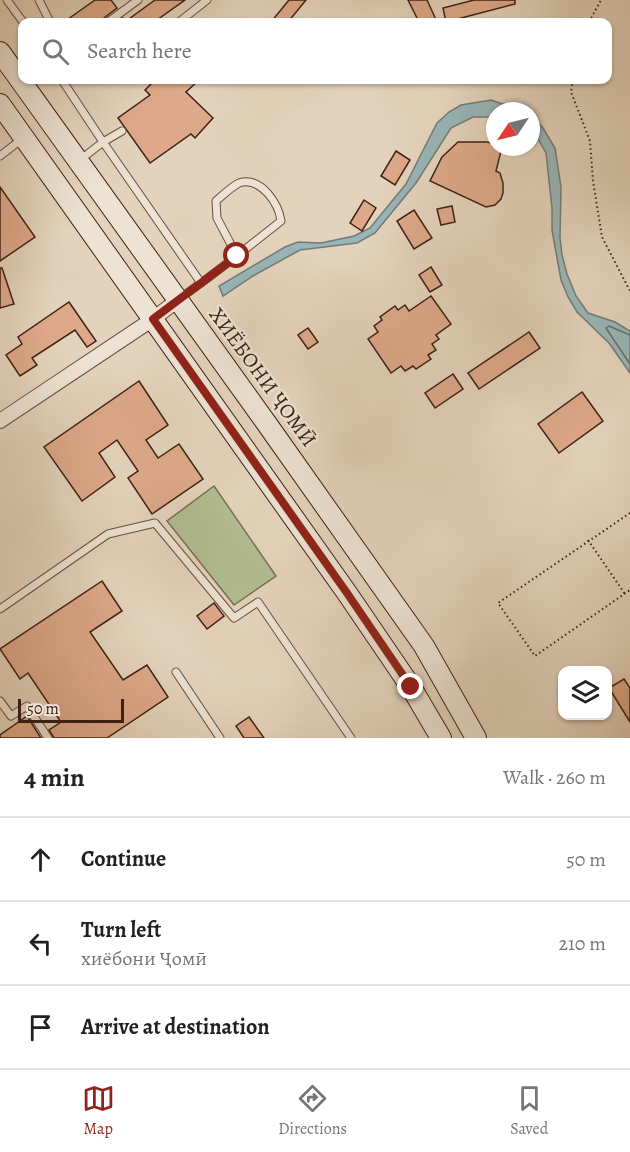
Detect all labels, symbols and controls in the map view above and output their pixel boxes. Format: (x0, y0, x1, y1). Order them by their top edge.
search box (18, 18, 612, 84)
icon: search (39, 35, 72, 68)
text: Search here (87, 36, 192, 66)
north arrow (486, 102, 540, 156)
route start (223, 242, 249, 268)
street label: ХИЁБОНИ ҶОМӢ (203, 302, 323, 452)
map controls (558, 666, 612, 720)
button: layers (558, 666, 612, 720)
route end (397, 673, 423, 699)
scale bar (18, 696, 124, 724)
text: 50 m (27, 698, 59, 720)
text: 4 min (24, 760, 85, 795)
text: Walk · 260 m (503, 764, 606, 791)
icon: ahead (24, 843, 57, 876)
text: Continue (81, 844, 166, 874)
text: 50 m (566, 846, 606, 873)
text: Turn left (81, 915, 161, 945)
icon: left (24, 927, 57, 960)
text: 210 m (558, 930, 606, 957)
text: хиёбони Ҷомӣ (81, 945, 207, 972)
icon: arrive (24, 1011, 57, 1044)
text: Arrive at destination (81, 1012, 270, 1042)
tab: Map (82, 1082, 115, 1140)
tab: Directions (278, 1082, 347, 1140)
tab: Saved (510, 1082, 548, 1140)

